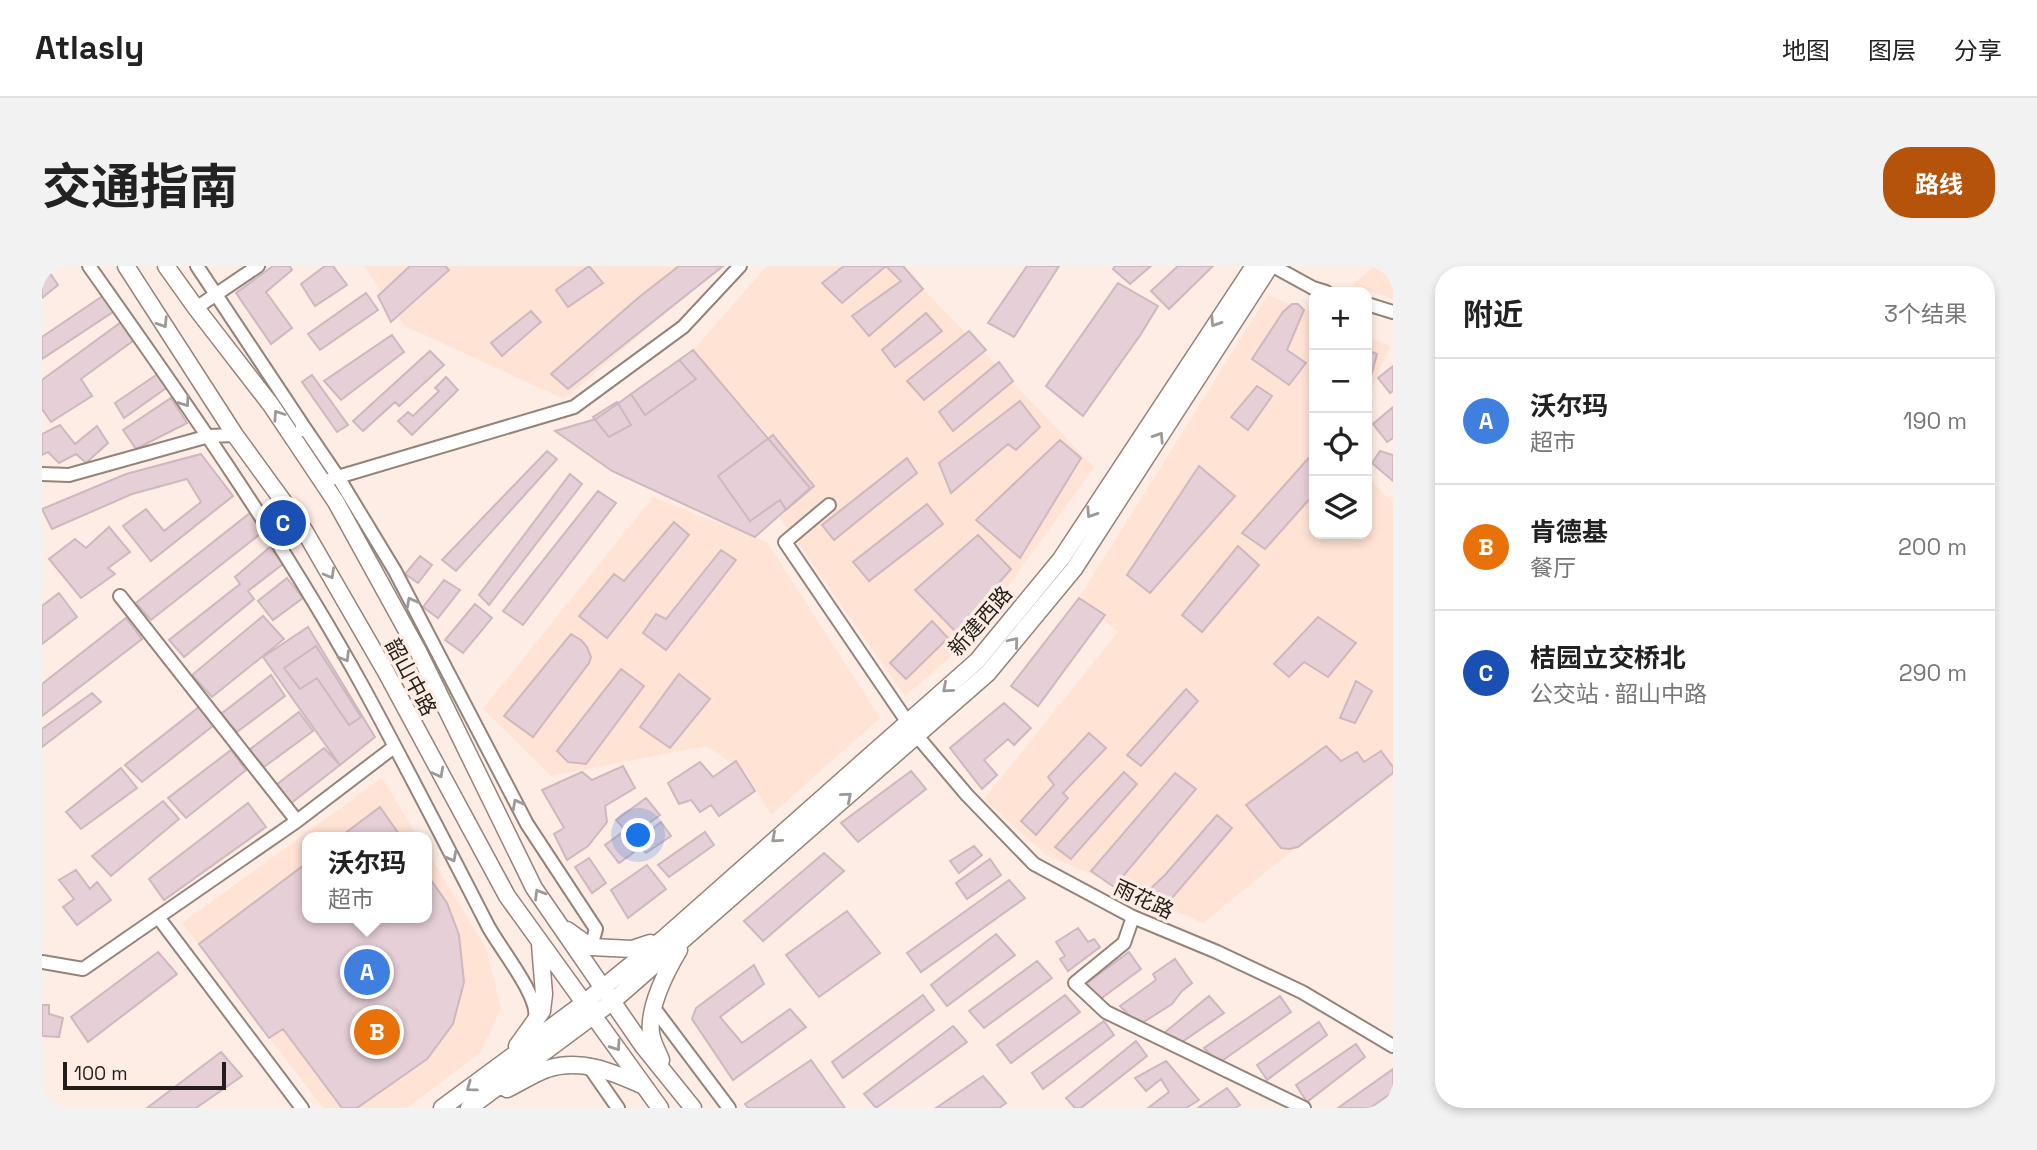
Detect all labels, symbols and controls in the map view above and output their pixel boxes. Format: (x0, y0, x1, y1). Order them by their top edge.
text: Atlasly (35, 27, 144, 69)
text: 地图 (1782, 35, 1830, 66)
text: 图层 (1868, 35, 1916, 66)
text: 分享 (1954, 35, 2002, 66)
button: 路线 (1883, 147, 1995, 218)
text: 交通指南 (42, 156, 238, 218)
map controls (1309, 287, 1372, 539)
button: + (1309, 287, 1372, 350)
text: 附近 (1463, 295, 1523, 334)
text: 3个结果 (1884, 299, 1967, 329)
one-way arrow (1211, 315, 1224, 328)
one-way arrow (155, 316, 168, 329)
button: − (1309, 350, 1372, 413)
text: 沃尔玛 (1530, 389, 1608, 423)
one-way arrow (177, 394, 189, 407)
text: A (1479, 406, 1493, 436)
text: 190 m (1903, 406, 1967, 436)
one-way arrow (274, 410, 286, 423)
button: locate (1309, 413, 1372, 476)
text: 超市 (1530, 427, 1576, 457)
one-way arrow (1151, 432, 1164, 445)
button: layers (1309, 476, 1372, 539)
pin: C (260, 497, 306, 549)
one-way arrow (1087, 505, 1100, 518)
text: 肯德基 (1530, 515, 1608, 549)
text: B (1478, 532, 1494, 562)
text: 200 m (1898, 532, 1967, 562)
text: 餐厅 (1530, 553, 1576, 583)
one-way arrow (321, 566, 334, 579)
street label: 新建西路 (942, 580, 1018, 662)
one-way arrow (406, 597, 420, 609)
street label: 韶山中路 (379, 634, 443, 720)
one-way arrow (1005, 637, 1018, 650)
text: 桔园立交桥北 (1530, 641, 1686, 675)
one-way arrow (337, 649, 350, 662)
text: C (1479, 658, 1493, 688)
text: 290 m (1899, 658, 1967, 688)
one-way arrow (942, 679, 955, 692)
text: 公交站 · 韶山中路 (1530, 679, 1707, 709)
one-way arrow (431, 766, 444, 778)
one-way arrow (839, 793, 852, 805)
one-way arrow (511, 799, 525, 811)
your location (621, 818, 655, 852)
one-way arrow (771, 830, 784, 842)
popup (302, 832, 432, 923)
text: 沃尔玛 (328, 846, 406, 880)
one-way arrow (444, 850, 458, 862)
street label: 雨花路 (1110, 873, 1178, 925)
text: 超市 (328, 884, 374, 914)
one-way arrow (534, 888, 547, 901)
pin: A (344, 946, 390, 998)
pin: B (354, 1006, 400, 1058)
one-way arrow (608, 1038, 620, 1051)
scale bar (63, 1059, 226, 1091)
text: 100 m (74, 1061, 128, 1086)
one-way arrow (466, 1079, 479, 1091)

